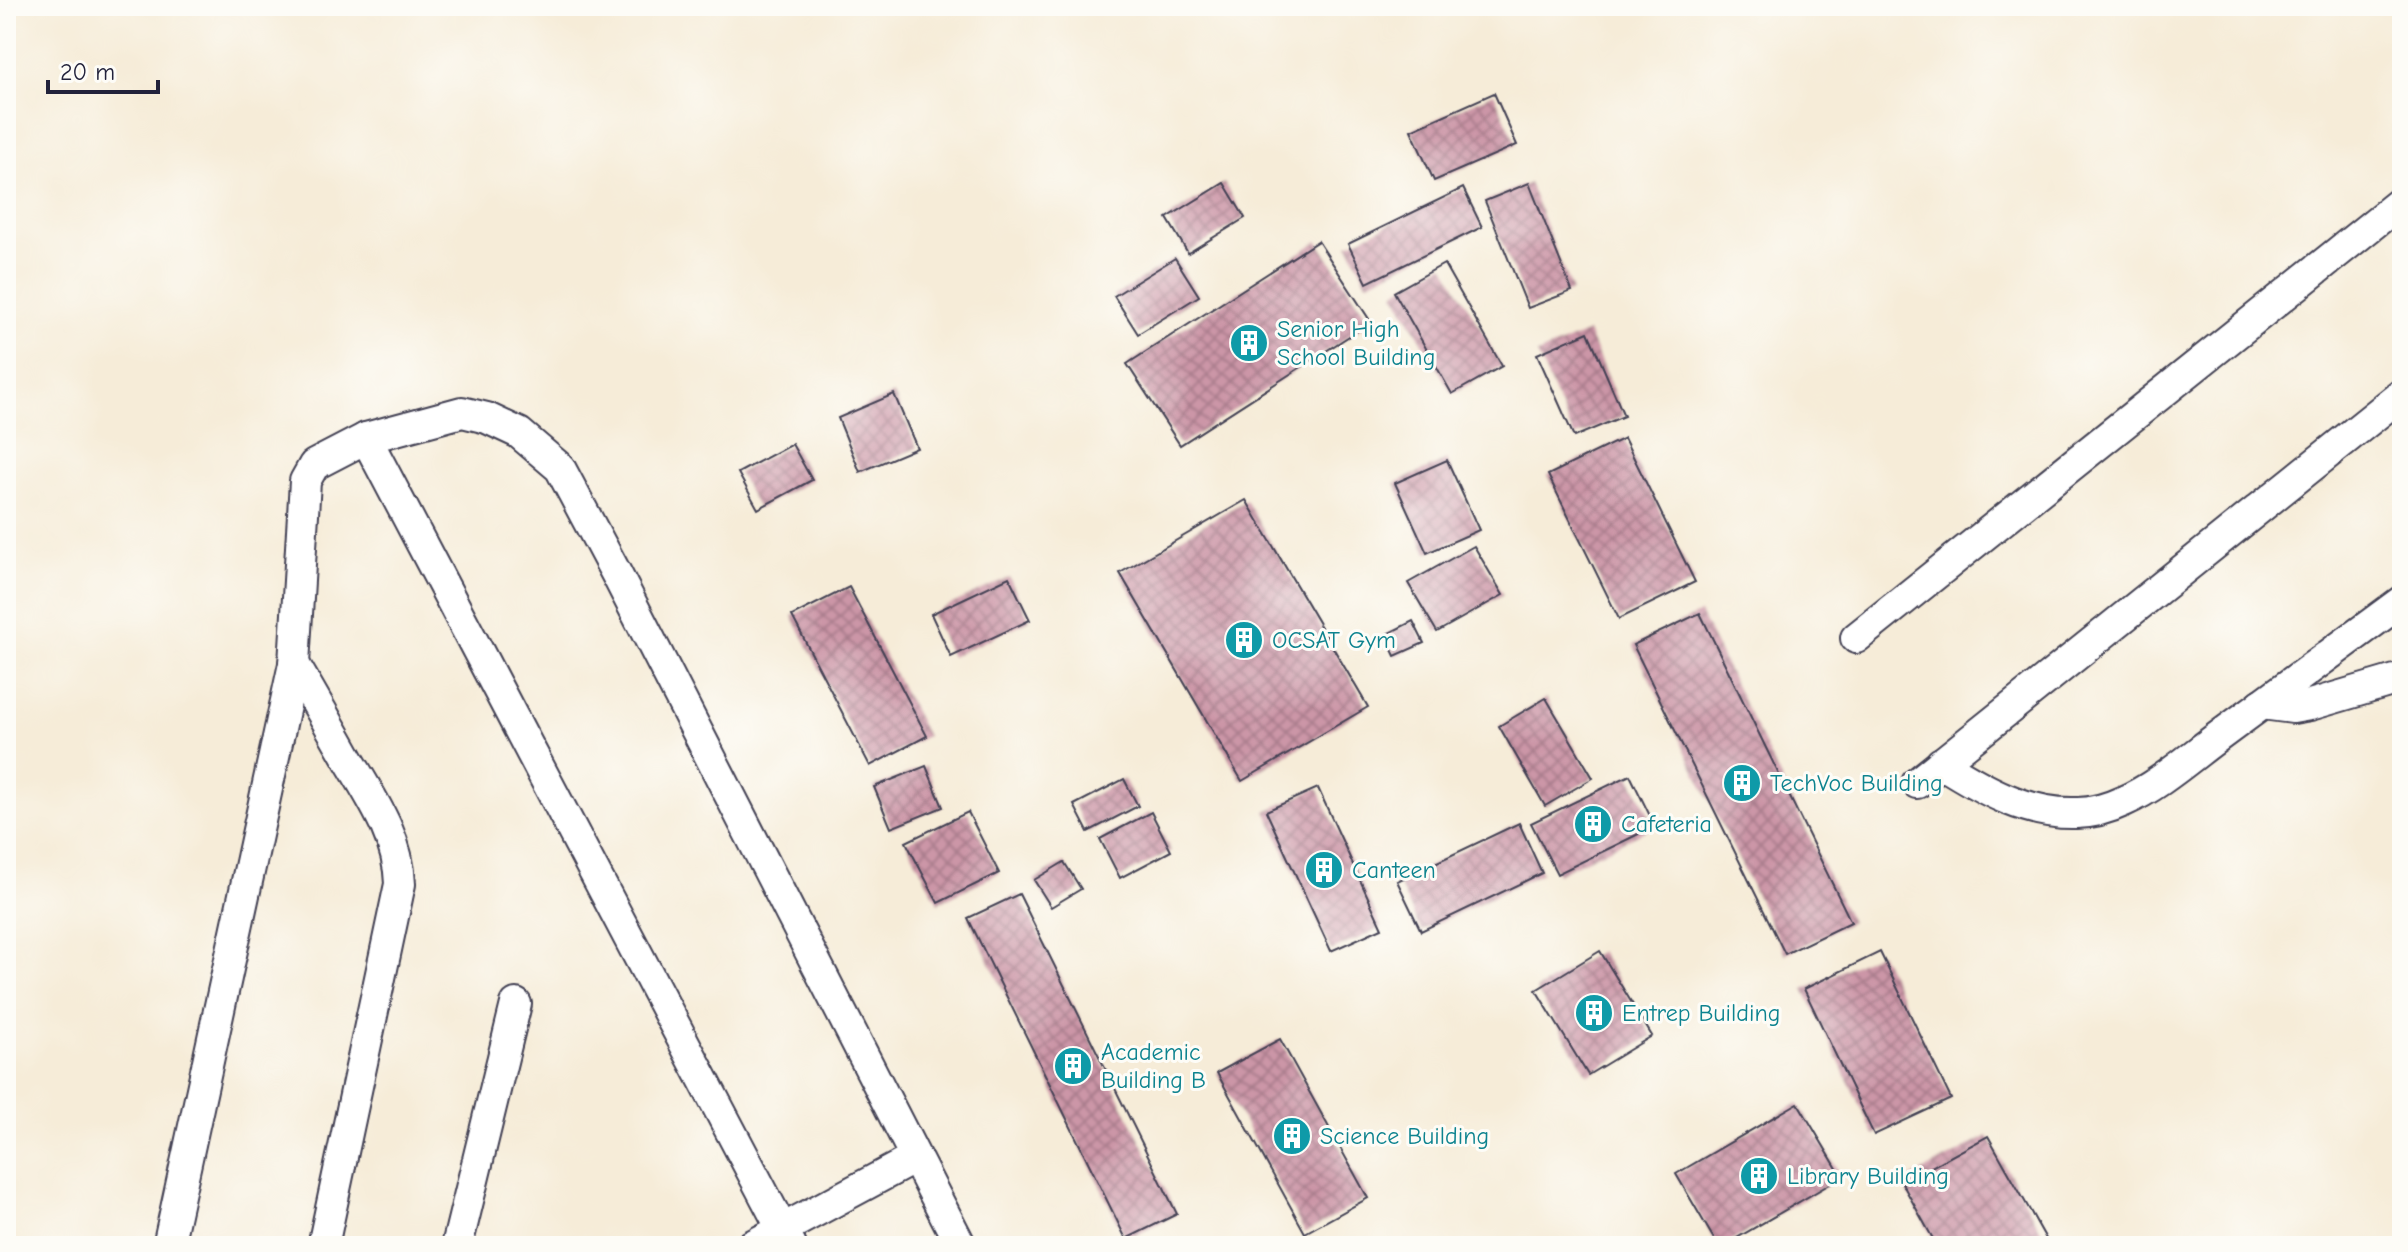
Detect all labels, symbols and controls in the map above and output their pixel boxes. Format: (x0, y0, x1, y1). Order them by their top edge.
scale bar (48, 44, 158, 94)
text: 20 m (60, 58, 115, 86)
place label: Senior High School Building (1277, 315, 1435, 371)
building icon: Senior High School Building (1228, 322, 1270, 364)
building icon: OCSAT Gym (1223, 619, 1265, 661)
place label: OCSAT Gym (1272, 626, 1396, 654)
building icon: TechVoc Building (1721, 762, 1763, 804)
place label: TechVoc Building (1770, 769, 1943, 797)
building icon: Cafeteria (1572, 803, 1614, 845)
place label: Cafeteria (1621, 810, 1712, 838)
building icon: Canteen (1303, 849, 1345, 891)
place label: Canteen (1352, 856, 1436, 884)
building icon: Entrep Building (1573, 992, 1615, 1034)
place label: Entrep Building (1622, 999, 1780, 1027)
place label: Academic Building B (1101, 1038, 1206, 1094)
building icon: Academic Building B (1052, 1045, 1094, 1087)
building icon: Science Building (1271, 1115, 1313, 1157)
place label: Science Building (1320, 1122, 1489, 1150)
building icon: Library Building (1738, 1155, 1780, 1197)
place label: Library Building (1787, 1162, 1949, 1190)

